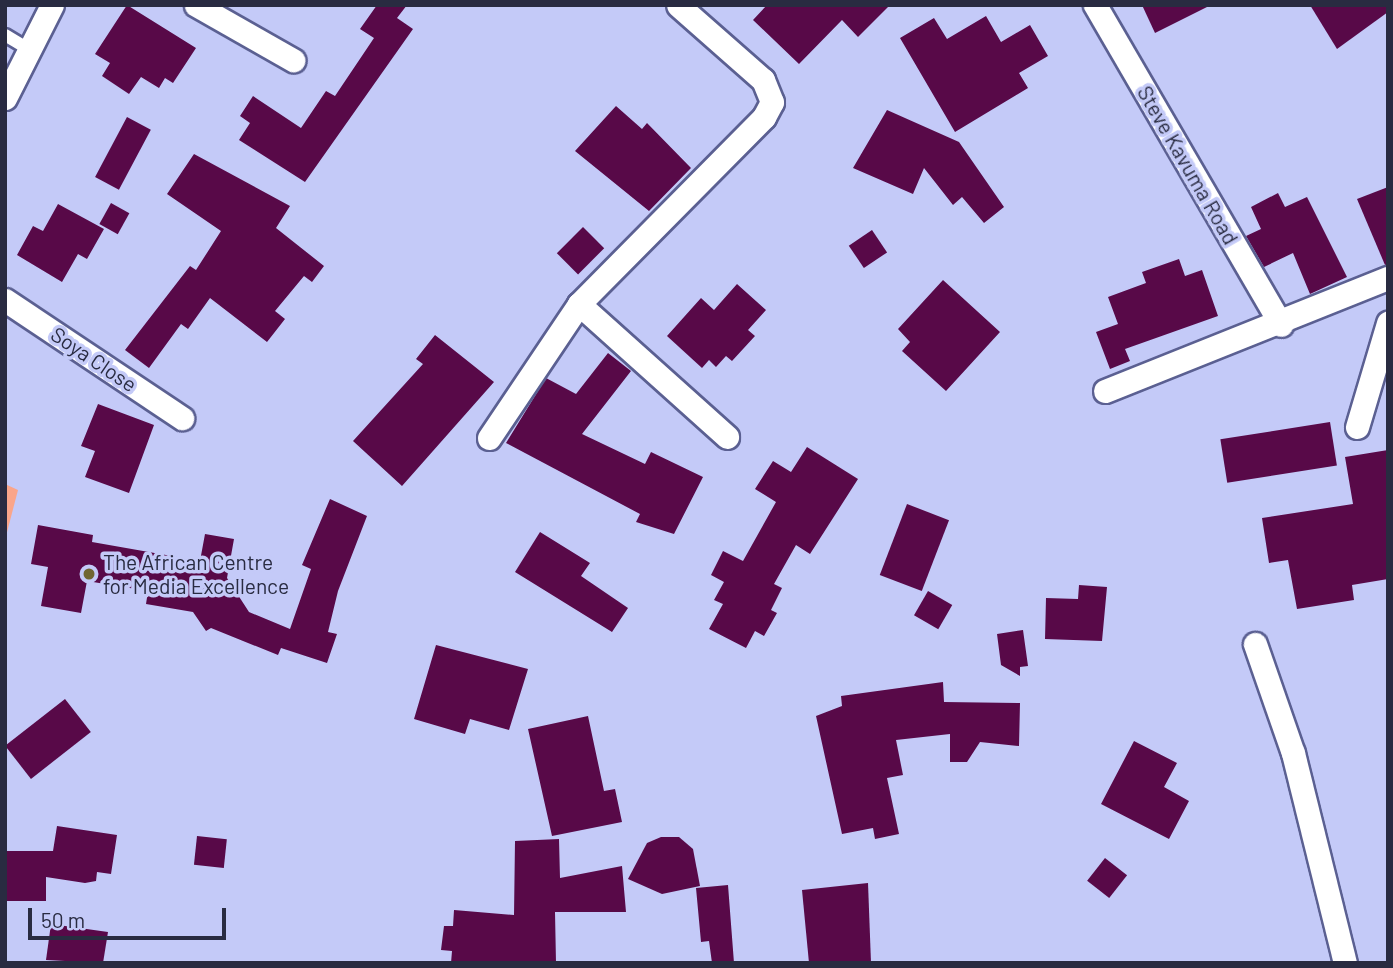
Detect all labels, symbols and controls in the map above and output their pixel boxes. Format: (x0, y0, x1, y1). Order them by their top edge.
street label: Steve Kavuma Road (1132, 81, 1244, 249)
street label: Soya Close (46, 321, 142, 397)
place label: The African Centre for Media Excellence (103, 549, 289, 599)
marker: The African Centre for Media Excellence (81, 566, 97, 582)
scale bar (32, 894, 229, 938)
text: 50 m (41, 907, 85, 932)

